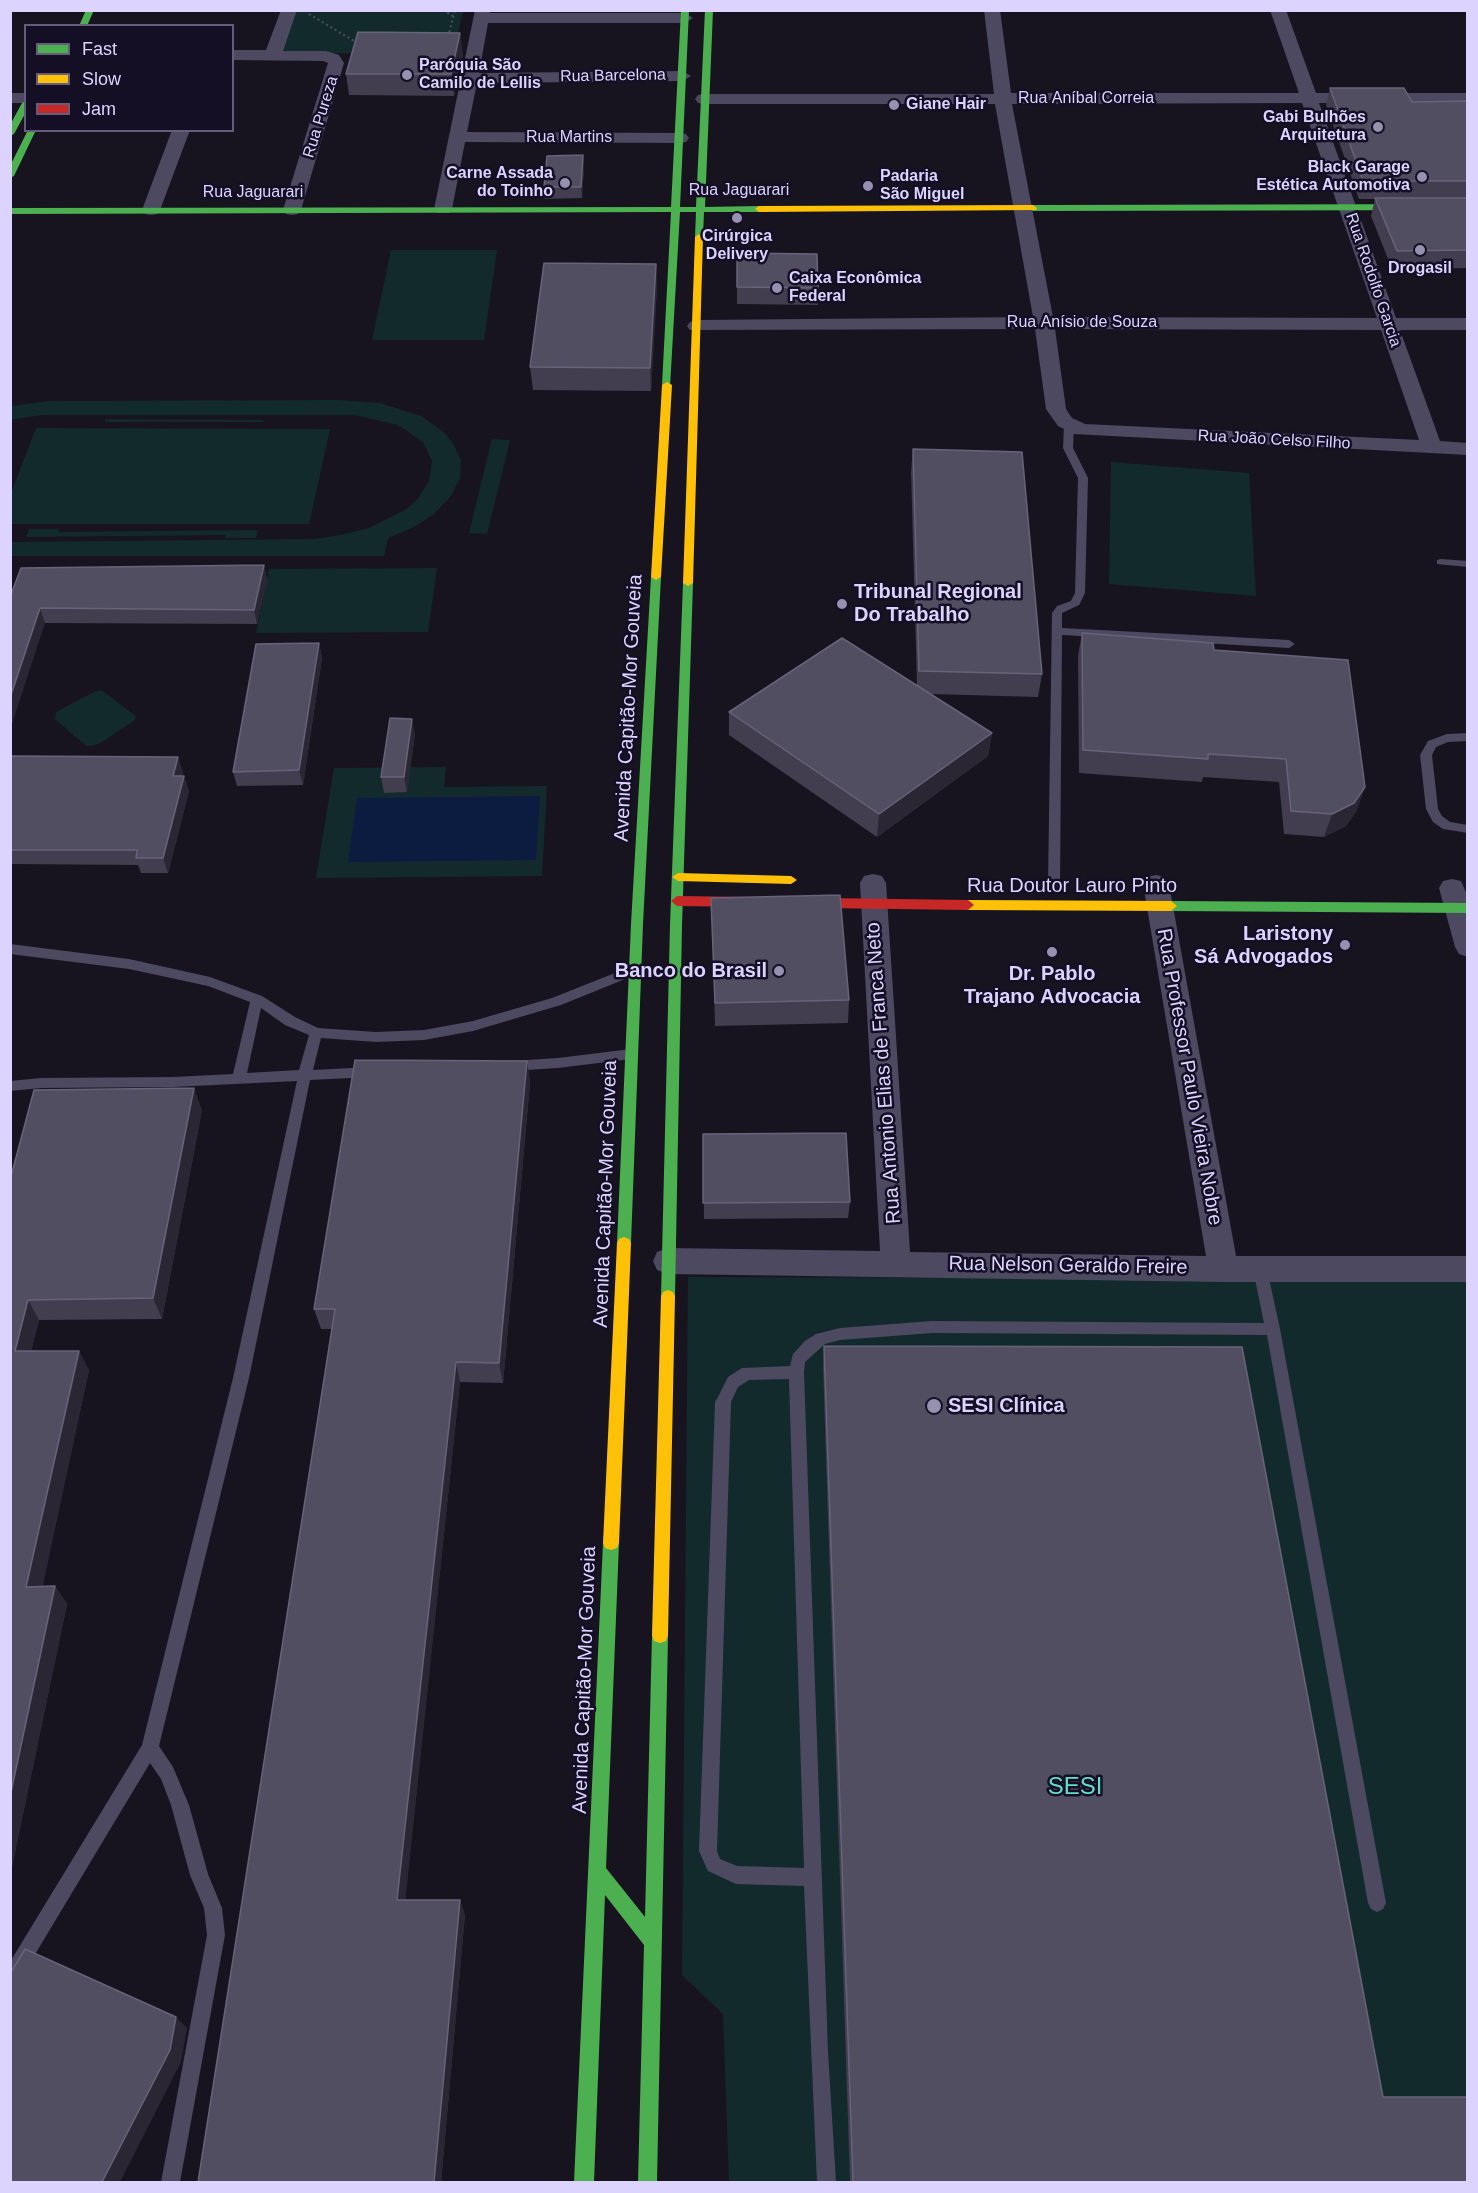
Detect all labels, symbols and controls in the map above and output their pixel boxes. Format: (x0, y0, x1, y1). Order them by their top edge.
legend (24, 24, 234, 132)
text: Fast (82, 39, 117, 59)
place label: Paróquia São Camilo de Lellis (419, 56, 541, 94)
street label: Rua Barcelona (560, 65, 666, 87)
marker: Paróquia São Camilo de Lellis (400, 68, 414, 82)
text: Slow (82, 69, 121, 89)
street label: Rua Pureza (299, 74, 343, 160)
street label: Rua Aníbal Correia (1018, 89, 1154, 109)
place label: Giane Hair (906, 95, 986, 115)
marker: Giane Hair (887, 98, 901, 112)
text: Jam (82, 99, 116, 119)
place label: Gabi Bulhões Arquitetura (1263, 108, 1366, 146)
marker: Gabi Bulhões Arquitetura (1371, 120, 1385, 134)
street label: Rua Martins (526, 128, 612, 148)
place label: Black Garage Estética Automotiva (1256, 158, 1410, 196)
place label: Carne Assada do Toinho (446, 164, 553, 202)
place label: Padaria São Miguel (880, 167, 964, 205)
marker: Black Garage Estética Automotiva (1415, 170, 1429, 184)
marker: Carne Assada do Toinho (558, 176, 572, 190)
marker: Padaria São Miguel (861, 179, 875, 193)
street label: Rua Jaguarari (689, 181, 789, 201)
street label: Rua Jaguarari (203, 183, 303, 203)
street label: Rua Rodolfo Garcia (1341, 210, 1405, 350)
marker: Cirúrgica Delivery (730, 211, 744, 225)
place label: Cirúrgica Delivery (702, 227, 772, 265)
marker: Drogasil (1413, 243, 1427, 257)
place label: Drogasil (1388, 259, 1452, 279)
place label: Caixa Econômica Federal (789, 269, 922, 307)
marker: Caixa Econômica Federal (770, 281, 784, 295)
street label: Rua Anísio de Souza (1007, 313, 1157, 333)
street label: Rua João Celso Filho (1197, 426, 1351, 454)
street label: Avenida Capitão-Mor Gouveia (610, 574, 648, 842)
place label: Tribunal Regional Do Trabalho (854, 580, 1022, 627)
marker: Tribunal Regional Do Trabalho (835, 597, 849, 611)
street label: Rua Doutor Lauro Pinto (967, 874, 1177, 898)
street label: Rua Antonio Elias de Franca Neto (861, 921, 907, 1225)
place label: Laristony Sá Advogados (1194, 922, 1333, 969)
street label: Rua Professor Paulo Vieira Nobre (1151, 927, 1227, 1227)
marker: Laristony Sá Advogados (1338, 938, 1352, 952)
marker: Dr. Pablo Trajano Advocacia (1045, 945, 1059, 959)
place label: Banco do Brasil (615, 959, 767, 983)
place label: Dr. Pablo Trajano Advocacia (964, 962, 1140, 1009)
marker: Banco do Brasil (772, 964, 786, 978)
street label: Avenida Capitão-Mor Gouveia (589, 1060, 623, 1328)
street label: Rua Nelson Geraldo Freire (948, 1252, 1188, 1280)
place label: SESI Clínica (948, 1394, 1065, 1418)
marker: SESI Clínica (925, 1397, 943, 1415)
street label: Avenida Capitão-Mor Gouveia (568, 1546, 602, 1814)
park label: SESI (1048, 1773, 1102, 1801)

